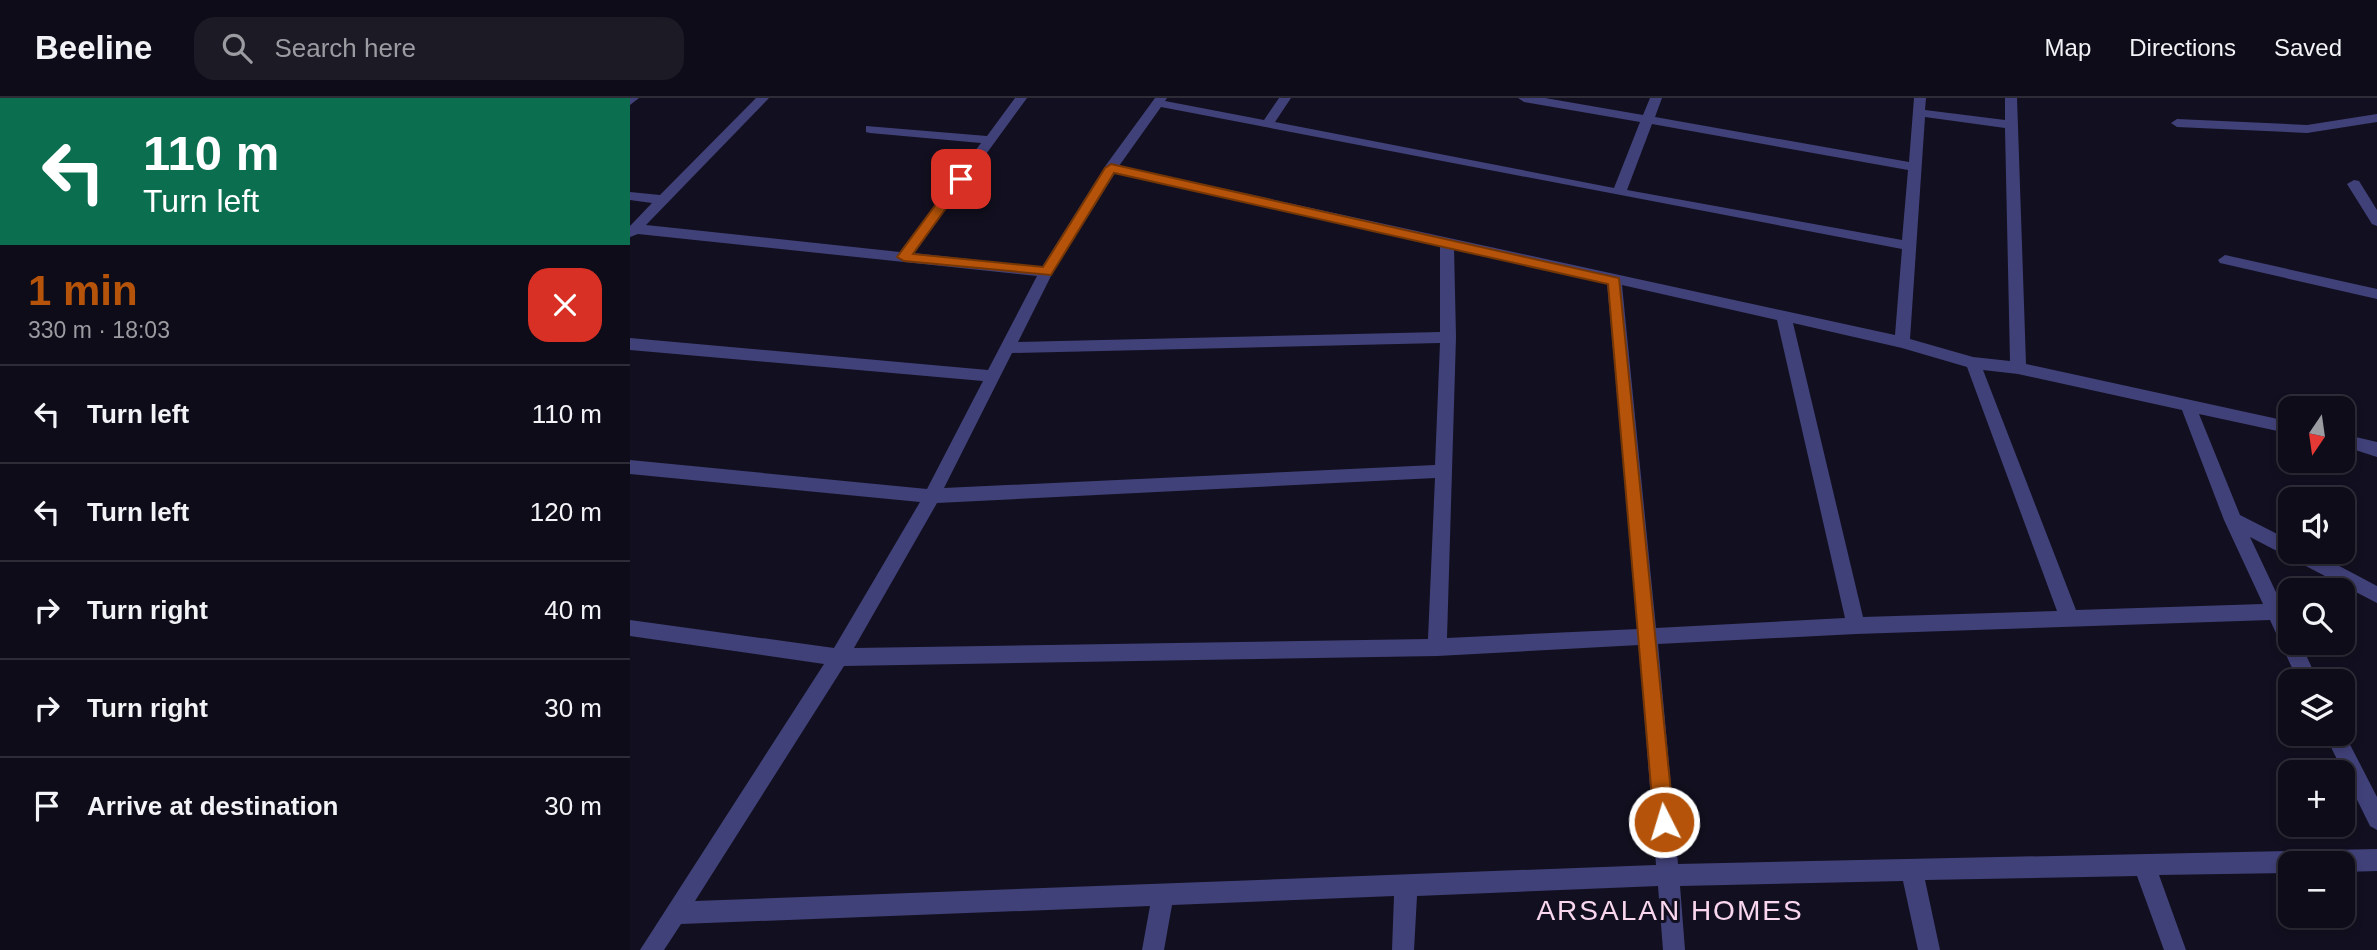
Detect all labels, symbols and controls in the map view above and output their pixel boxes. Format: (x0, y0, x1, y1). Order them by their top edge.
search box (194, 17, 684, 80)
text: Beeline (35, 29, 152, 66)
icon: search (218, 29, 256, 67)
text: Search here (274, 33, 416, 63)
text: Map (2045, 34, 2091, 61)
text: Directions (2129, 34, 2236, 61)
text: Saved (2274, 34, 2342, 61)
icon: left (28, 126, 119, 217)
text: 110 m (143, 126, 279, 180)
pin (931, 149, 991, 209)
icon: arrive (942, 160, 980, 198)
text: Turn left (143, 183, 259, 219)
text: 1 min (28, 267, 138, 314)
button: close (528, 268, 602, 342)
text: 330 m · 18:03 (28, 317, 170, 343)
icon: left (28, 395, 66, 433)
north arrow (2278, 396, 2356, 472)
map controls (2278, 396, 2355, 928)
text: Turn left (87, 399, 189, 429)
text: 110 m (532, 399, 602, 429)
button: sound (2278, 487, 2355, 564)
icon: left (28, 493, 66, 531)
text: Turn left (87, 497, 189, 527)
text: 120 m (530, 497, 602, 527)
button: search (2278, 578, 2355, 655)
icon: right (28, 591, 66, 629)
text: Turn right (87, 595, 208, 625)
text: 40 m (544, 595, 602, 625)
button: layers (2278, 669, 2355, 746)
icon: right (28, 689, 66, 727)
text: Turn right (87, 693, 208, 723)
text: 30 m (544, 693, 602, 723)
button: + (2278, 760, 2355, 837)
position arrow (1627, 785, 1701, 859)
icon: arrive (28, 787, 66, 825)
text: Arrive at destination (87, 791, 338, 821)
text: 30 m (544, 791, 602, 821)
button: − (2278, 851, 2355, 928)
district label: ARSALAN HOMES (1536, 895, 1804, 926)

